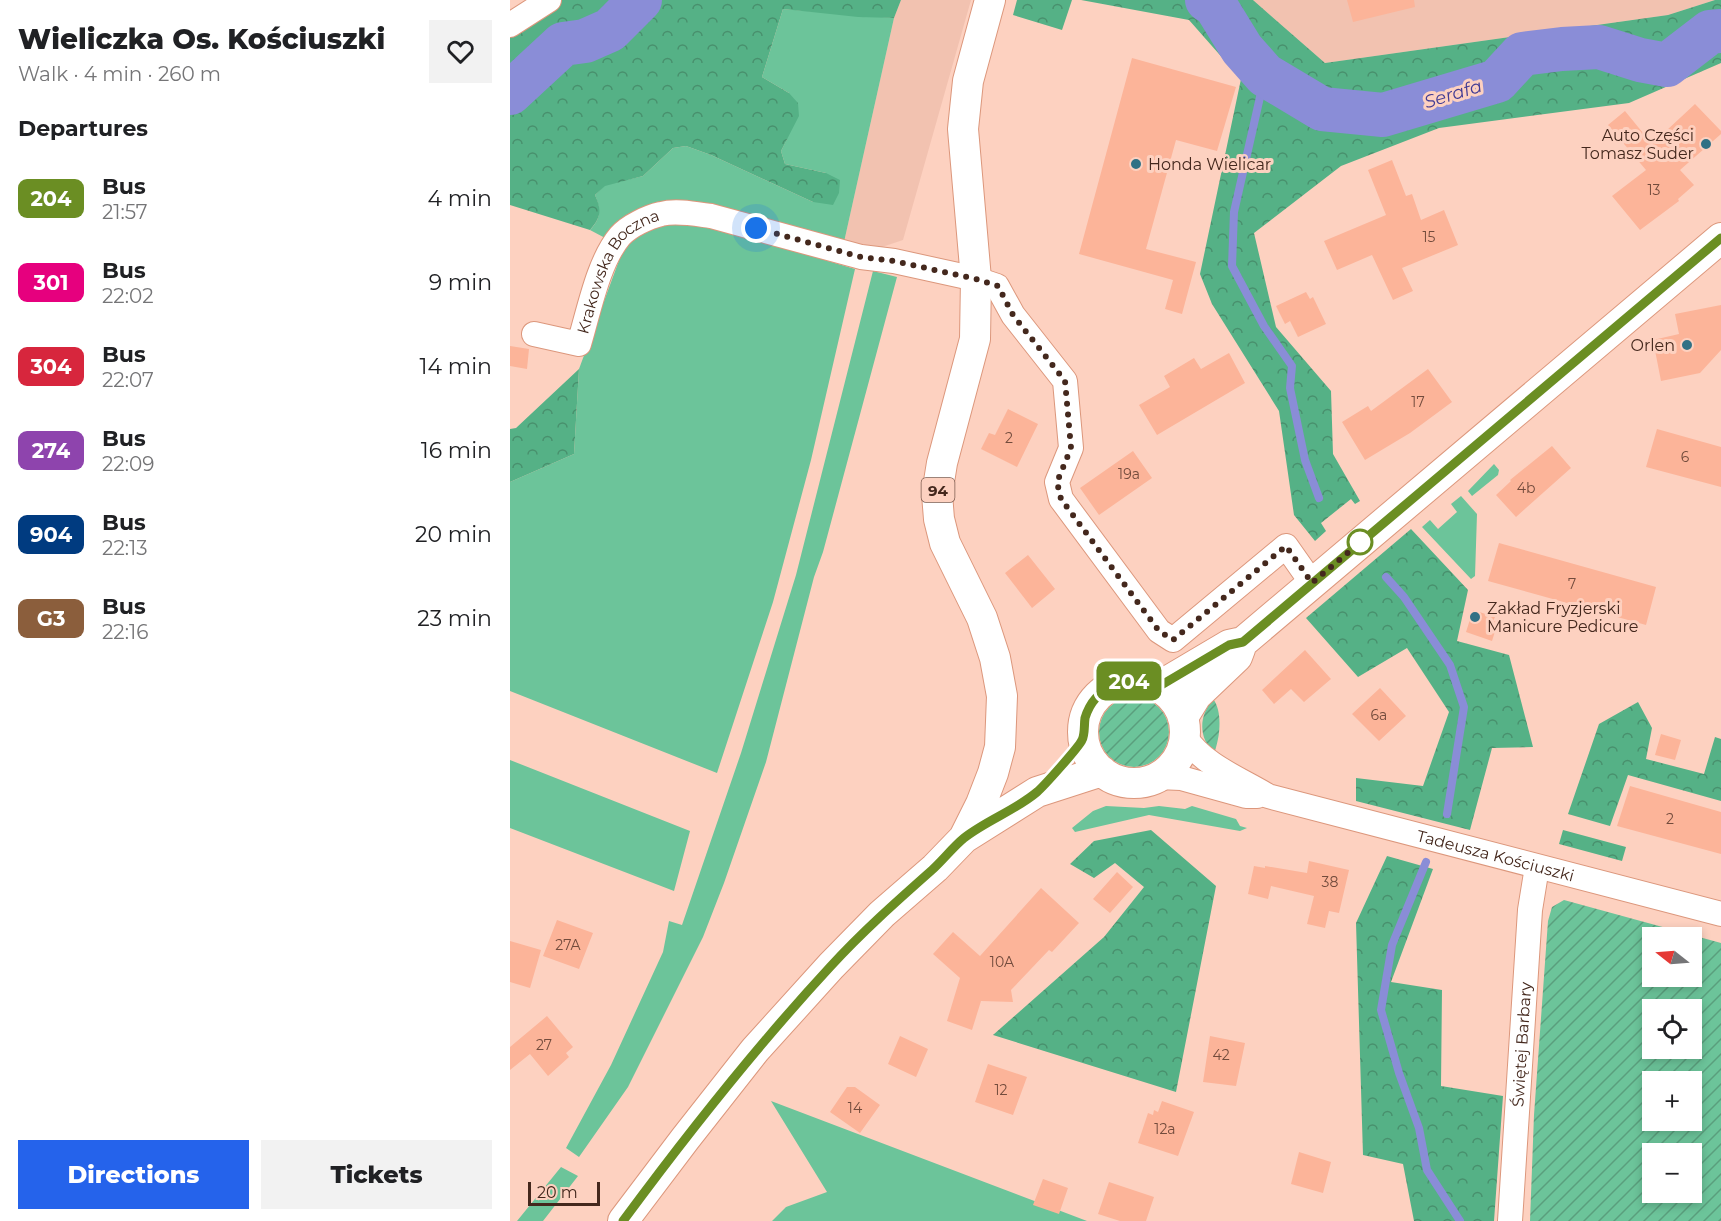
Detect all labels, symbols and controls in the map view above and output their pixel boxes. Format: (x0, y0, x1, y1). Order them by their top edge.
button: heart (429, 20, 492, 83)
text: Wieliczka Os. Kościuszki (18, 22, 385, 56)
text: Walk · 4 min · 260 m (18, 62, 221, 86)
water label: Serafa (1421, 75, 1485, 113)
text: Departures (18, 115, 148, 142)
place label: Auto Części Tomasz Suder (1582, 126, 1694, 163)
marker: Auto Części Tomasz Suder (1699, 137, 1713, 151)
place label: Honda Wielicar (1148, 155, 1271, 174)
marker: Honda Wielicar (1129, 157, 1143, 171)
text: Bus (102, 173, 146, 200)
house number: 13 (1648, 181, 1661, 199)
text: 4 min (428, 185, 492, 212)
text: 204 (30, 186, 72, 211)
text: 21:57 (102, 200, 148, 224)
street label: Krakowska Boczna (573, 205, 662, 336)
your location (741, 213, 771, 243)
house number: 15 (1423, 228, 1436, 246)
text: Bus (102, 257, 146, 284)
text: 9 min (429, 269, 492, 296)
text: 301 (34, 270, 68, 295)
text: 22:02 (102, 284, 154, 308)
place label: Orlen (1630, 336, 1675, 355)
marker: Orlen (1680, 338, 1694, 352)
text: Bus (102, 341, 146, 368)
text: 14 min (420, 353, 492, 380)
text: 304 (30, 354, 72, 379)
text: 22:07 (102, 368, 154, 392)
house number: 17 (1411, 393, 1425, 411)
text: Bus (102, 425, 146, 452)
house number: 2 (1005, 429, 1013, 447)
text: 16 min (421, 437, 492, 464)
text: 274 (32, 438, 70, 463)
house number: 6 (1681, 448, 1690, 466)
text: 22:09 (102, 452, 154, 476)
house number: 19a (1118, 465, 1140, 483)
road number: 94 (922, 478, 954, 502)
house number: 4b (1517, 479, 1535, 497)
text: Bus (102, 509, 146, 536)
text: 20 min (415, 521, 492, 548)
text: 904 (30, 522, 72, 547)
unlabelled marker (1347, 529, 1373, 555)
text: 22:13 (102, 536, 148, 560)
house number: 7 (1568, 575, 1576, 593)
text: Bus (102, 593, 146, 620)
place label: Zakład Fryzjerski Manicure Pedicure (1487, 599, 1638, 636)
text: 23 min (417, 605, 492, 632)
text: G3 (37, 606, 65, 631)
marker: Zakład Fryzjerski Manicure Pedicure (1468, 610, 1482, 624)
text: 22:16 (102, 620, 148, 644)
line badge: 204 (1094, 662, 1164, 700)
text: 204 (1108, 669, 1150, 694)
house number: 6a (1371, 706, 1387, 724)
house number: 2 (1666, 810, 1674, 828)
street label: Tadeusza Kościuszki (1415, 826, 1576, 885)
house number: 38 (1322, 873, 1338, 891)
north arrow (1642, 927, 1702, 987)
map controls (1642, 927, 1702, 1203)
house number: 27A (555, 936, 582, 954)
house number: 10A (990, 953, 1015, 971)
street label: Świętej Barbary (1508, 981, 1535, 1107)
button: locate (1642, 999, 1702, 1059)
house number: 27 (536, 1036, 552, 1054)
house number: 42 (1212, 1046, 1230, 1064)
button: + (1642, 1071, 1702, 1131)
house number: 12 (994, 1081, 1008, 1099)
house number: 14 (848, 1099, 863, 1117)
house number: 12a (1154, 1120, 1176, 1138)
button: Directions (18, 1140, 249, 1209)
button: Tickets (261, 1140, 492, 1209)
button: − (1642, 1143, 1702, 1203)
scale bar (528, 1179, 600, 1206)
text: 20 m (537, 1183, 578, 1202)

